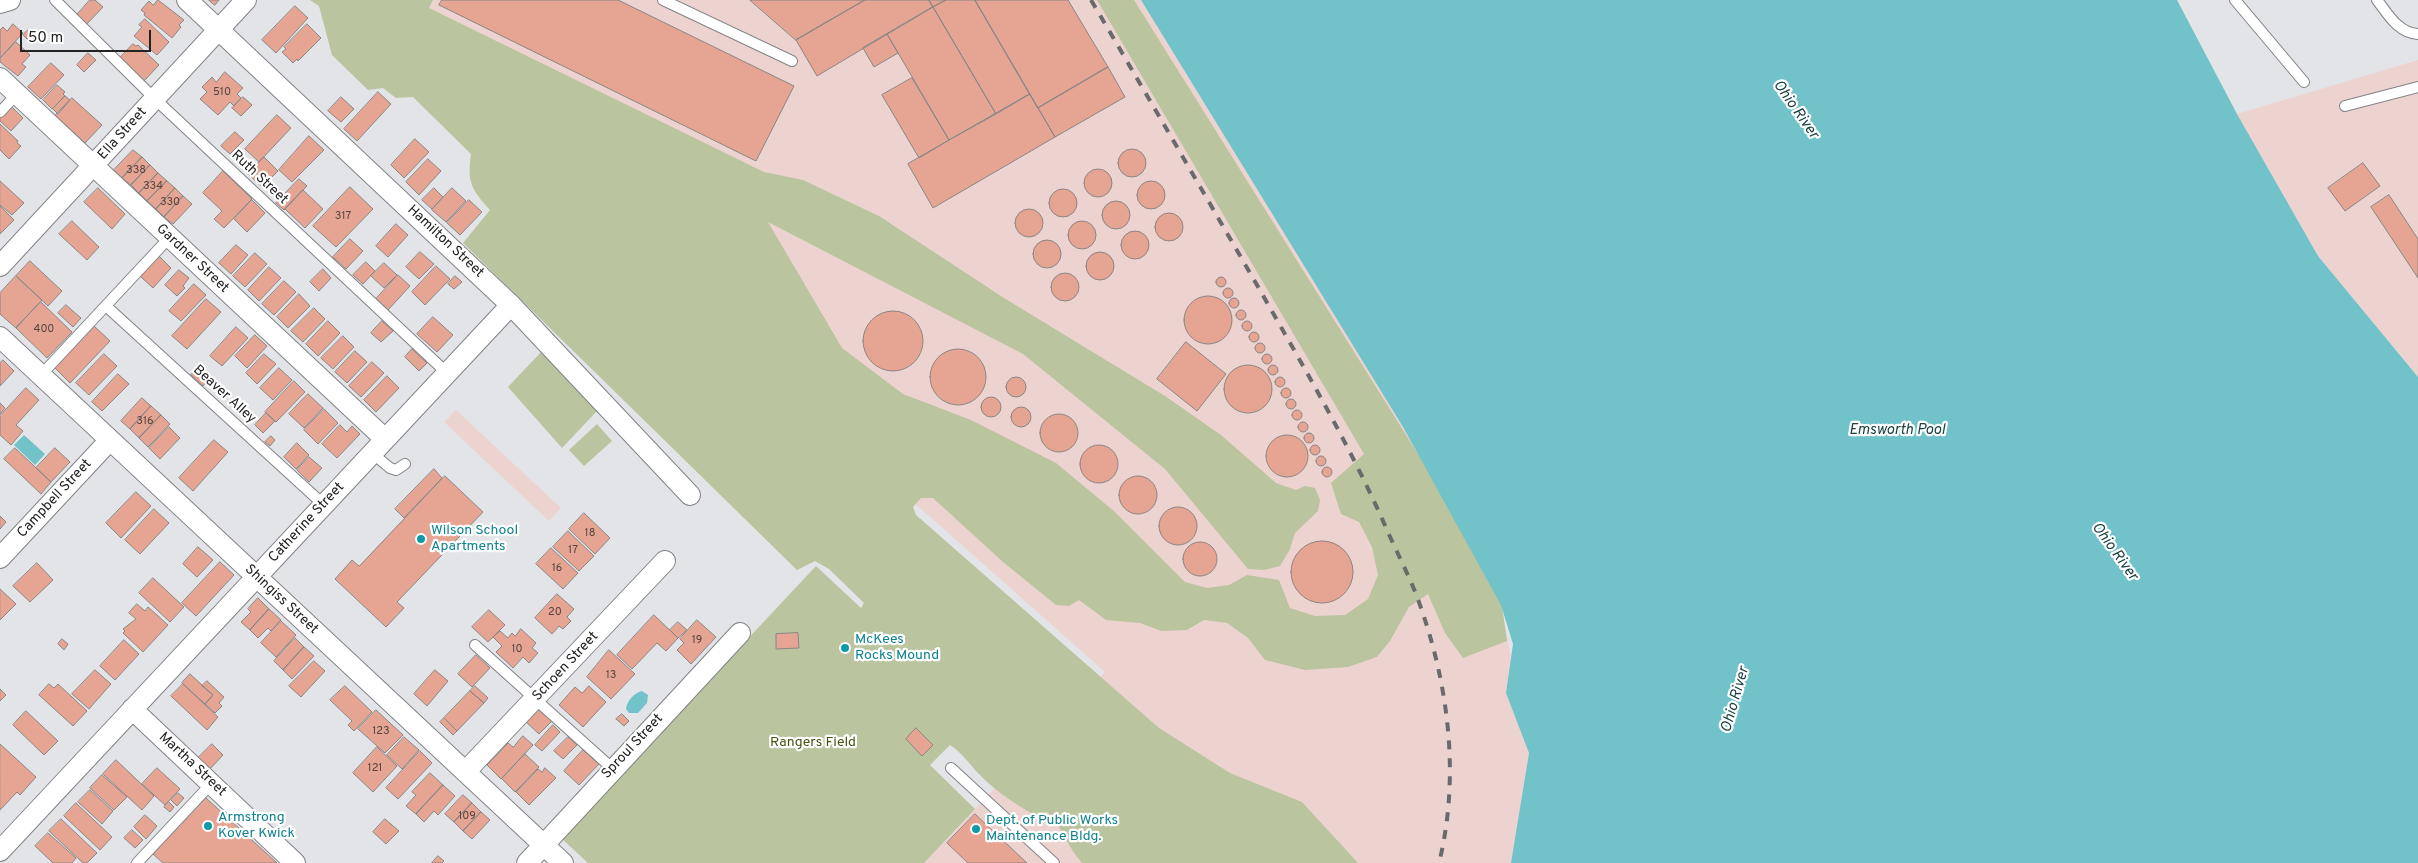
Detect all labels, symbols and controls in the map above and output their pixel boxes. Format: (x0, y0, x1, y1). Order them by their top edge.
scale bar (22, 20, 154, 52)
text: 50 m (28, 29, 63, 48)
water label: Ohio River (1768, 77, 1822, 143)
house number: 510 (213, 86, 231, 100)
street label: Ella Street (95, 104, 151, 164)
street label: Ruth Street (227, 147, 291, 209)
house number: 338 (126, 164, 146, 178)
house number: 334 (143, 180, 163, 194)
house number: 330 (160, 196, 180, 210)
street label: Hamilton Street (403, 202, 487, 282)
house number: 317 (335, 210, 351, 224)
street label: Gardner Street (152, 221, 232, 297)
house number: 400 (34, 323, 54, 337)
street label: Beaver Alley (189, 362, 259, 428)
house number: 316 (136, 415, 154, 429)
water label: Emsworth Pool (1849, 422, 1945, 440)
street label: Campbell Street (14, 456, 96, 542)
street label: Catherine Street (266, 479, 348, 567)
water label: Ohio River (2087, 519, 2141, 585)
place label: Wilson School Apartments (431, 523, 518, 556)
house number: 18 (585, 527, 595, 541)
marker: Wilson School Apartments (415, 533, 427, 545)
house number: 17 (568, 544, 578, 558)
street label: Shingiss Street (241, 562, 321, 638)
house number: 16 (552, 562, 562, 576)
house number: 20 (548, 606, 562, 620)
street label: Schoen Street (530, 629, 602, 705)
place label: McKees Rocks Mound (855, 632, 939, 664)
house number: 19 (692, 634, 702, 648)
marker: McKees Rocks Mound (839, 642, 851, 654)
house number: 10 (511, 643, 523, 657)
water label: Ohio River (1718, 665, 1754, 735)
house number: 13 (606, 669, 616, 683)
street label: Sproul Street (599, 711, 667, 783)
house number: 123 (372, 725, 390, 739)
street label: Martha Street (155, 729, 229, 801)
park label: Rangers Field (770, 735, 856, 751)
house number: 121 (368, 762, 382, 776)
place label: Armstrong Kover Kwick (218, 810, 295, 842)
house number: 109 (458, 810, 476, 824)
place label: Dept. of Public Works Maintenance Bldg. (986, 813, 1118, 846)
marker: Armstrong Kover Kwick (202, 820, 214, 832)
marker: Dept. of Public Works Maintenance Bldg. (970, 823, 982, 835)

